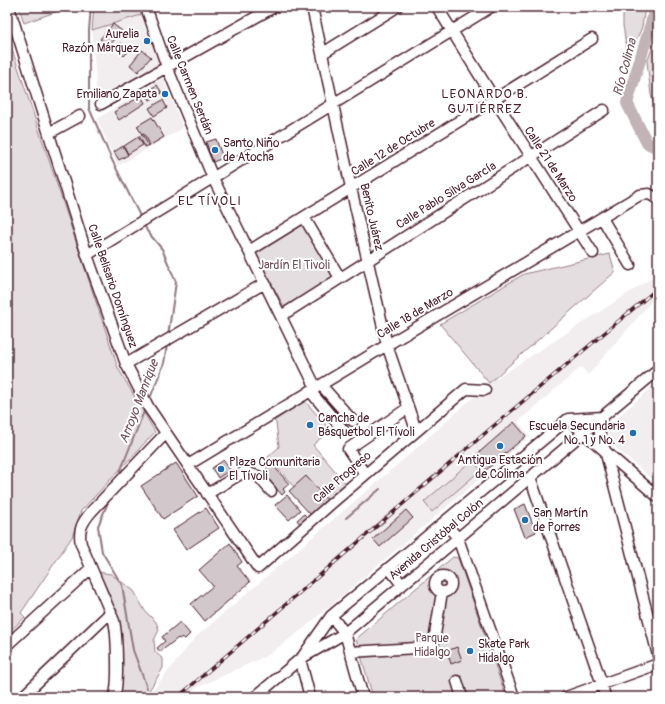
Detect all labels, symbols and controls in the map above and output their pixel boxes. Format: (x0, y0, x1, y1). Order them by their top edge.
place label: Aurelia Razón Márquez (62, 27, 139, 56)
street label: Calle Carmen Serdán (163, 33, 216, 137)
marker: Aurelia Razón Márquez (142, 36, 152, 46)
water label: Río Colima (610, 36, 641, 98)
district label: LEONARDO B. GUTIÉRREZ (441, 86, 529, 117)
place label: Emiliano Zapata (77, 87, 157, 102)
marker: Emiliano Zapata (160, 89, 170, 99)
street label: Calle 12 de Octubre (349, 116, 438, 179)
street label: Calle 21 de Marzo (521, 124, 581, 205)
place label: Santo Niño de Atocha (223, 136, 280, 165)
marker: Santo Niño de Atocha (210, 145, 220, 155)
street label: Calle Pablo Silva García (393, 158, 499, 232)
street label: Benito Juárez (356, 182, 387, 252)
district label: EL TÍVOLI (178, 193, 242, 209)
street label: Calle Belisario Domínguez (84, 222, 141, 350)
park label: Jardín El Tivoli (258, 258, 330, 273)
street label: Calle 18 de Marzo (374, 284, 457, 342)
water label: Arroyo Manrique (116, 356, 163, 445)
place label: Cancha de Básquetbol El Tívoli (318, 411, 415, 440)
place label: Escuela Secundaria No. 1 y No. 4 (529, 419, 625, 448)
marker: Cancha de Básquetbol El Tívoli (305, 420, 315, 430)
marker: Escuela Secundaria No. 1 y No. 4 (628, 428, 638, 438)
marker: Antigua Estación de Colima (495, 441, 505, 451)
street label: Calle Progreso (310, 448, 375, 507)
place label: Antigua Estación de Colima (457, 453, 543, 482)
place label: Plaza Comunitaria El Tívoli (229, 455, 320, 484)
marker: Plaza Comunitaria El Tívoli (216, 464, 226, 474)
street label: Avenida Cristóbal Colón (386, 495, 487, 583)
place label: San Martín de Porres (533, 506, 588, 535)
marker: San Martín de Porres (520, 515, 530, 525)
park label: Parque Hidalgo (414, 631, 451, 660)
place label: Skate Park Hidalgo (478, 637, 530, 666)
marker: Skate Park Hidalgo (465, 646, 475, 656)

